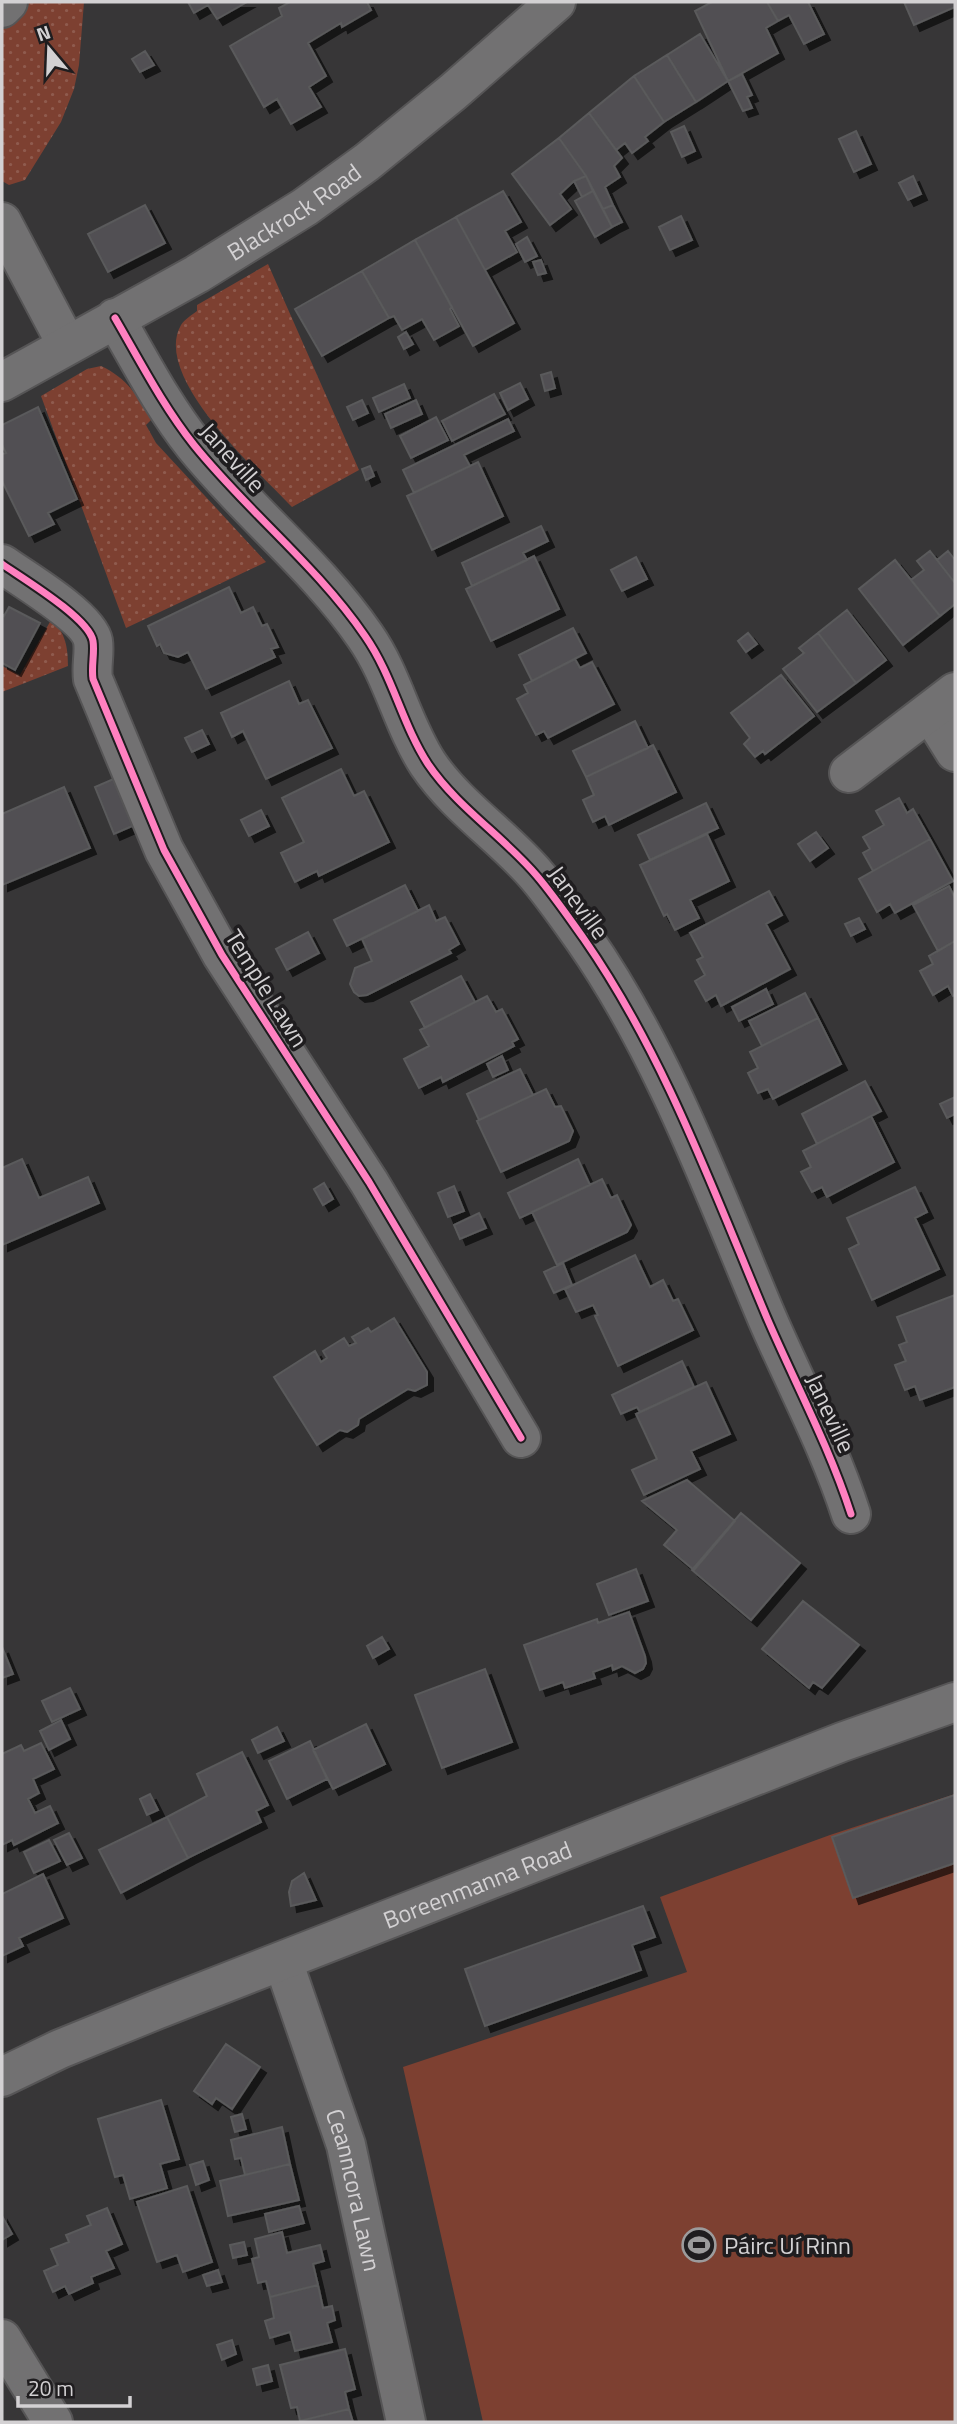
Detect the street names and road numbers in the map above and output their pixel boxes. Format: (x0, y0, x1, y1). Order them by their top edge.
street label: Blackrock Road (220, 154, 368, 269)
street label: Janeville (192, 414, 274, 500)
street label: Janeville (540, 858, 618, 946)
street label: Temple Lawn (217, 922, 317, 1054)
street label: Janeville (797, 1367, 865, 1459)
street label: Boreenmanna Road (378, 1831, 577, 1938)
street label: Ceanncora Lawn (317, 2104, 391, 2274)

